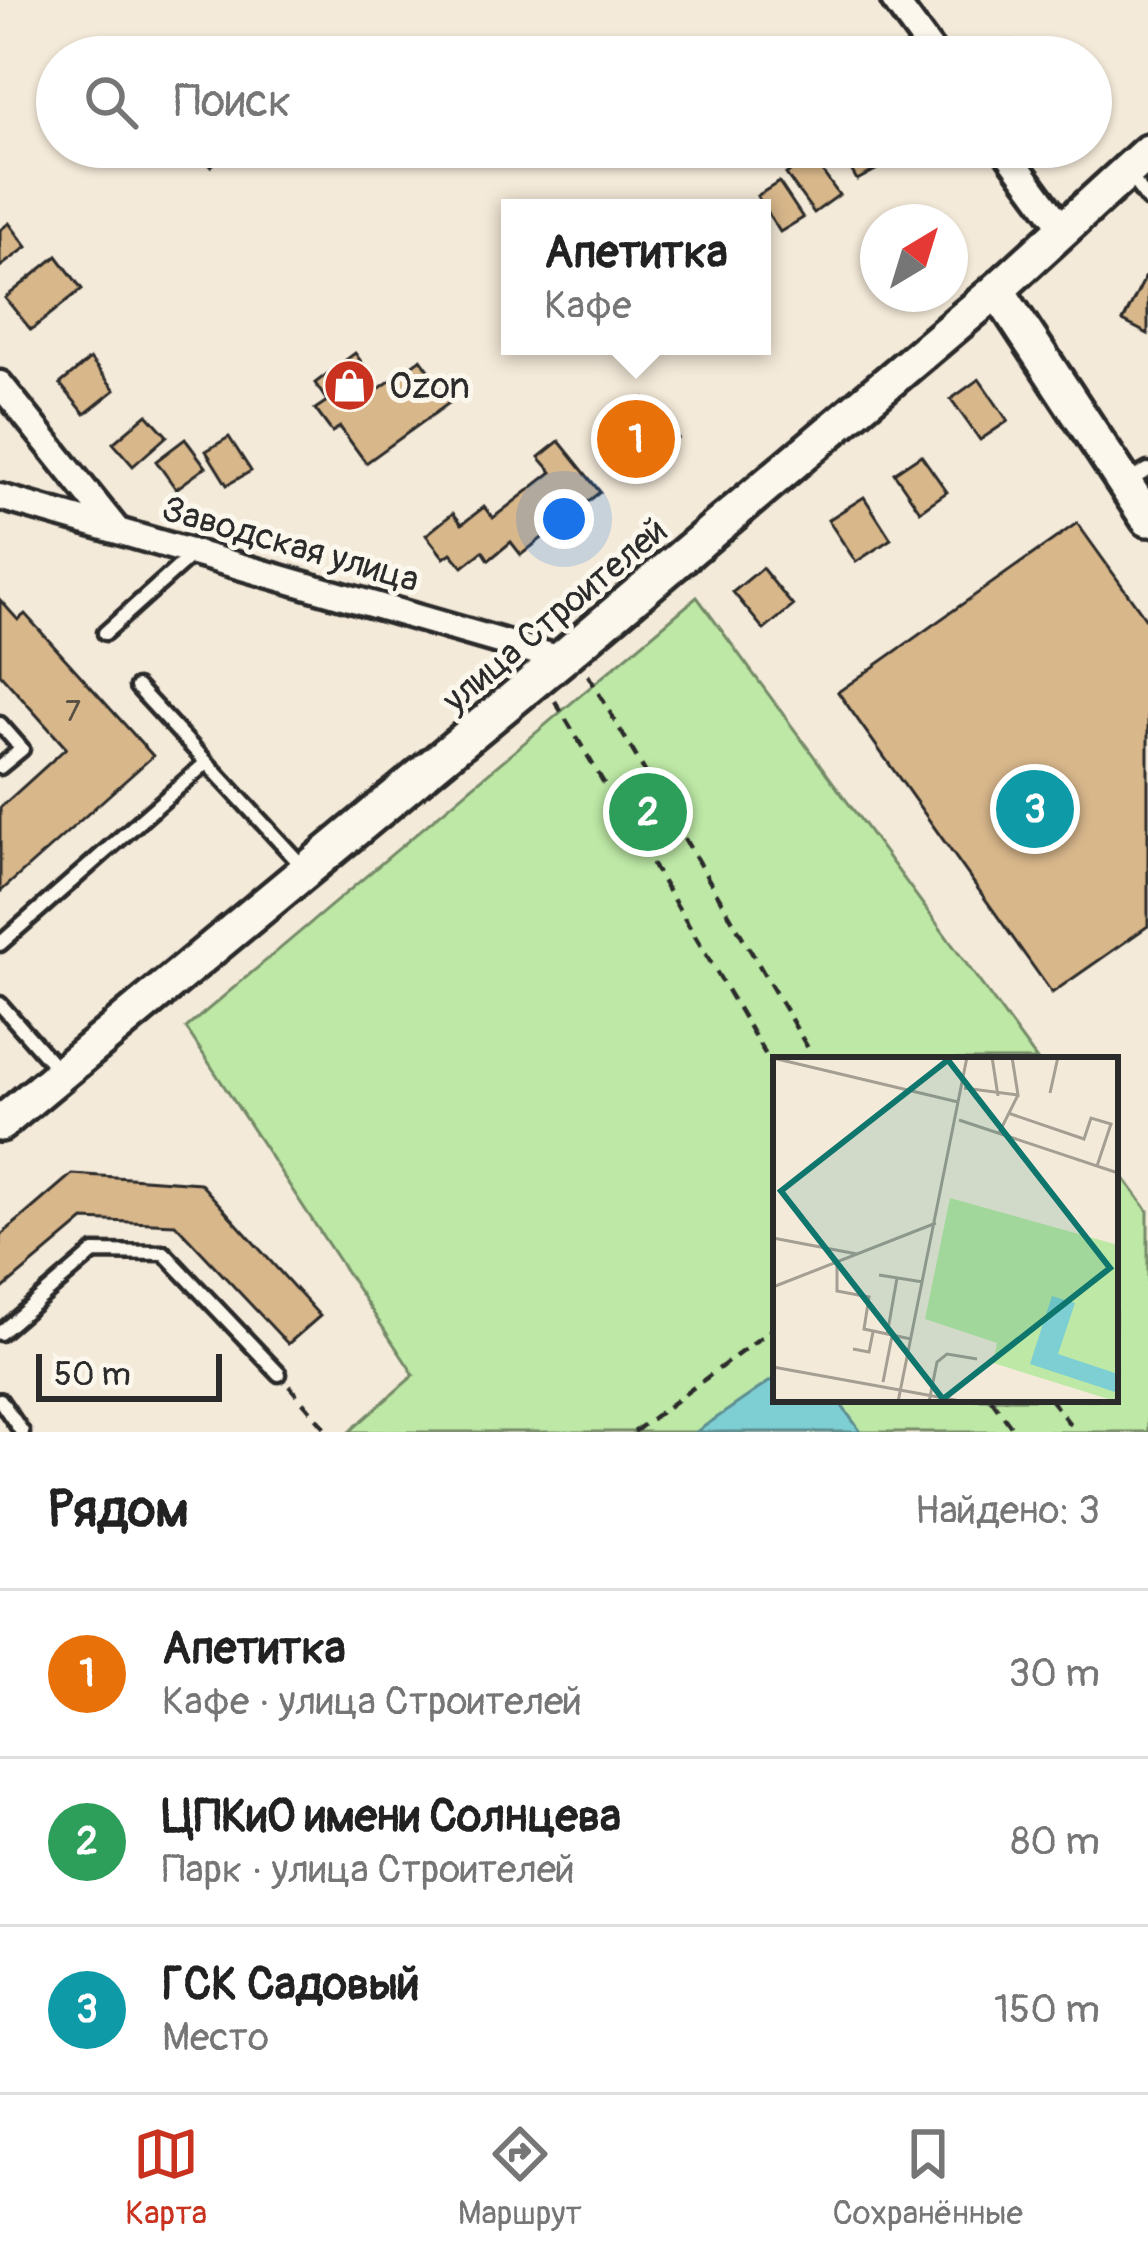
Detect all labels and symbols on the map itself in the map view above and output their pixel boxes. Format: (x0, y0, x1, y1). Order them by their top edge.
north arrow (860, 204, 968, 312)
shop icon: Ozon (322, 357, 378, 413)
place label: Ozon (389, 364, 470, 409)
pin: 1 (597, 394, 675, 484)
street label: Заводская улица (157, 486, 424, 603)
your location (534, 489, 594, 549)
street label: улица Строителей (433, 508, 677, 723)
house number: 7 (65, 693, 81, 730)
pin: 3 (996, 764, 1074, 854)
pin: 2 (609, 767, 687, 857)
inset map (773, 1057, 1118, 1402)
scale bar (36, 1348, 222, 1401)

